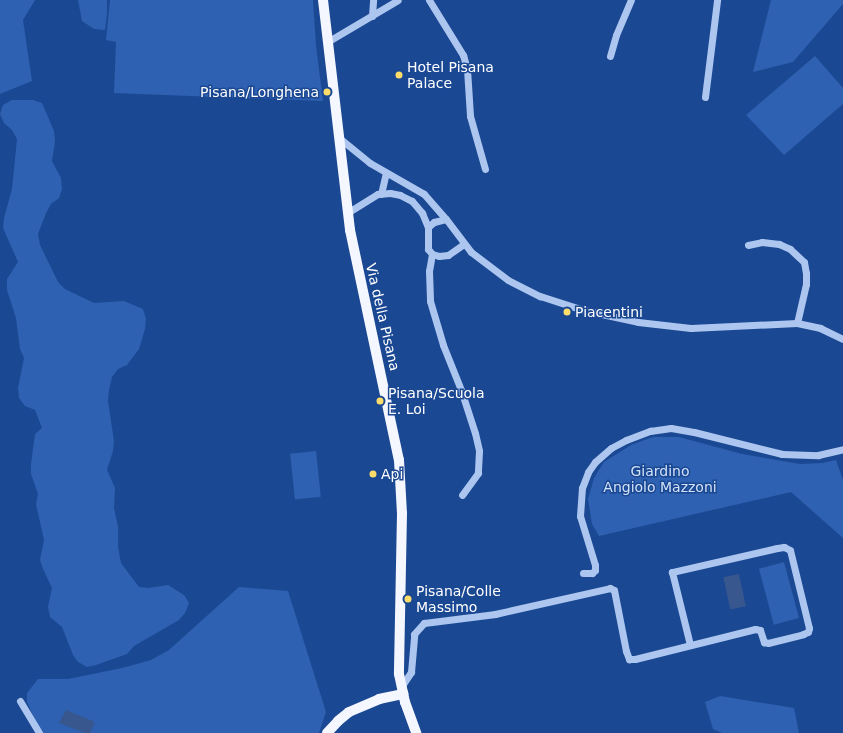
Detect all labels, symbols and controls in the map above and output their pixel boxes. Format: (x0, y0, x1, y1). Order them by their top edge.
place label: Hotel Pisana Palace (407, 59, 494, 92)
marker: Hotel Pisana Palace (394, 70, 404, 80)
place label: Pisana/Longhena (200, 84, 319, 100)
marker: Pisana/Longhena (322, 87, 332, 97)
street label: Via della Pisana (362, 262, 404, 372)
place label: Piacentini (575, 304, 643, 320)
marker: Piacentini (562, 307, 572, 317)
place label: Pisana/Scuola E. Loi (388, 385, 485, 418)
marker: Pisana/Scuola E. Loi (375, 396, 385, 406)
park label: Giardino Angiolo Mazzoni (603, 463, 717, 496)
place label: Api (381, 466, 403, 482)
marker: Api (368, 469, 378, 479)
place label: Pisana/Colle Massimo (416, 583, 501, 616)
marker: Pisana/Colle Massimo (403, 594, 413, 604)

